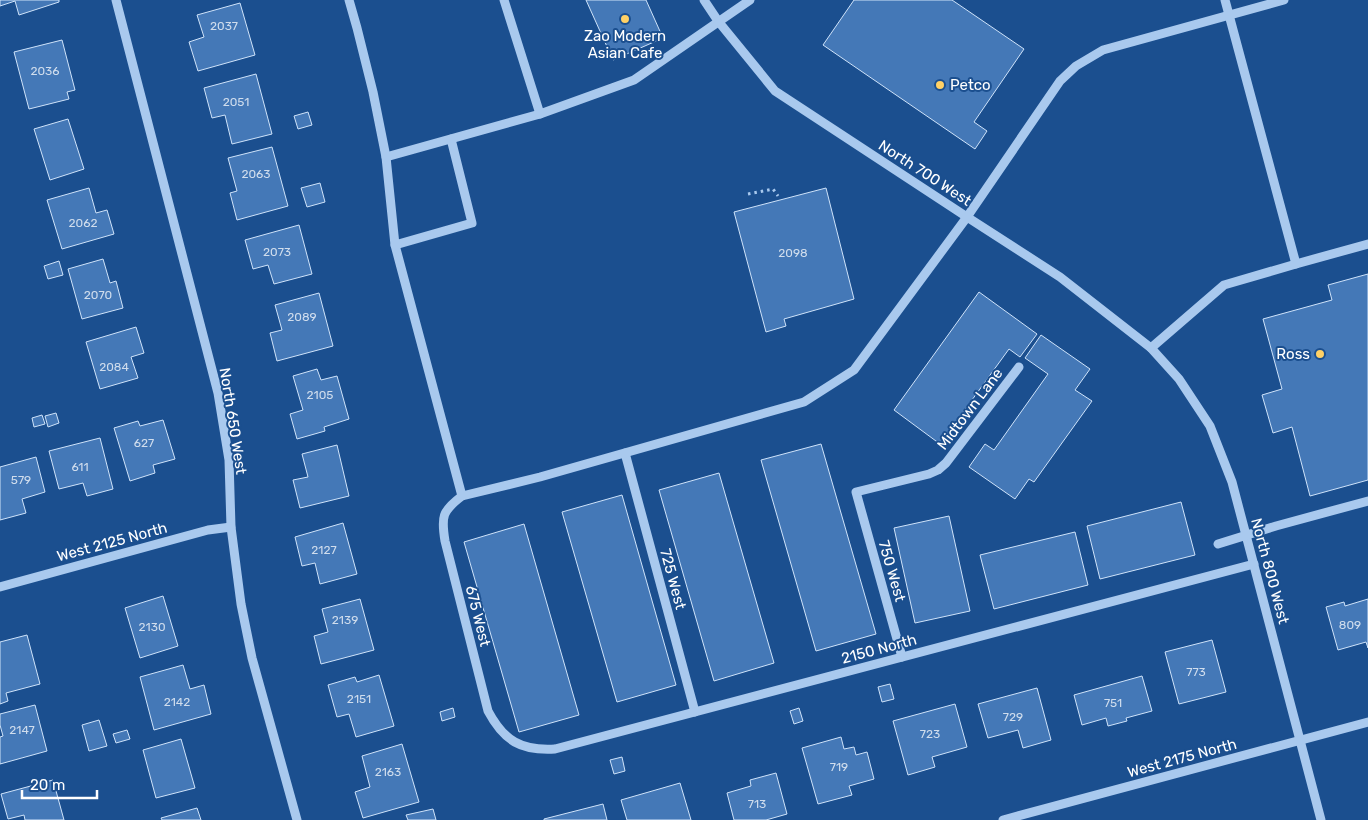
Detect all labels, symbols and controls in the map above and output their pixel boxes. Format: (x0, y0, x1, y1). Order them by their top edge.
marker: Zao Modern Asian Cafe (619, 13, 631, 25)
house number: 2037 (210, 19, 238, 33)
place label: Zao Modern Asian Cafe (584, 27, 666, 62)
house number: 2036 (30, 64, 60, 78)
place label: Petco (950, 76, 991, 94)
marker: Petco (934, 79, 946, 91)
house number: 2051 (223, 95, 249, 109)
street label: North 700 West (875, 136, 975, 210)
house number: 2063 (241, 167, 271, 181)
house number: 2062 (69, 216, 97, 230)
house number: 2073 (263, 245, 291, 259)
house number: 2098 (778, 246, 808, 260)
house number: 2070 (84, 288, 112, 302)
house number: 2089 (287, 310, 317, 324)
place label: Ross (1276, 345, 1310, 363)
marker: Ross (1314, 348, 1326, 360)
house number: 2084 (99, 360, 129, 374)
street label: Midtown Lane (933, 365, 1007, 453)
street label: North 650 West (216, 366, 250, 476)
house number: 2105 (307, 388, 333, 402)
house number: 627 (134, 436, 154, 450)
house number: 611 (71, 460, 89, 474)
house number: 579 (11, 473, 31, 487)
street label: North 800 West (1247, 516, 1293, 626)
street label: West 2125 North (55, 519, 169, 565)
street label: 750 West (875, 538, 909, 604)
house number: 2127 (311, 543, 337, 557)
street label: 725 West (656, 547, 690, 612)
street label: 675 West (462, 584, 494, 648)
house number: 2139 (332, 613, 358, 627)
house number: 809 (1339, 618, 1361, 632)
house number: 2130 (138, 620, 166, 634)
street label: 2150 North (839, 630, 919, 668)
house number: 773 (1186, 665, 1206, 679)
house number: 2151 (347, 692, 371, 706)
house number: 2142 (164, 695, 190, 709)
house number: 751 (1104, 696, 1122, 710)
house number: 729 (1003, 710, 1023, 724)
house number: 2147 (9, 723, 35, 737)
house number: 723 (920, 727, 940, 741)
street label: West 2175 North (1125, 735, 1239, 781)
house number: 719 (830, 760, 848, 774)
house number: 2163 (375, 765, 401, 779)
scale bar (22, 768, 98, 800)
text: 20 m (30, 776, 65, 794)
house number: 713 (748, 797, 766, 811)

